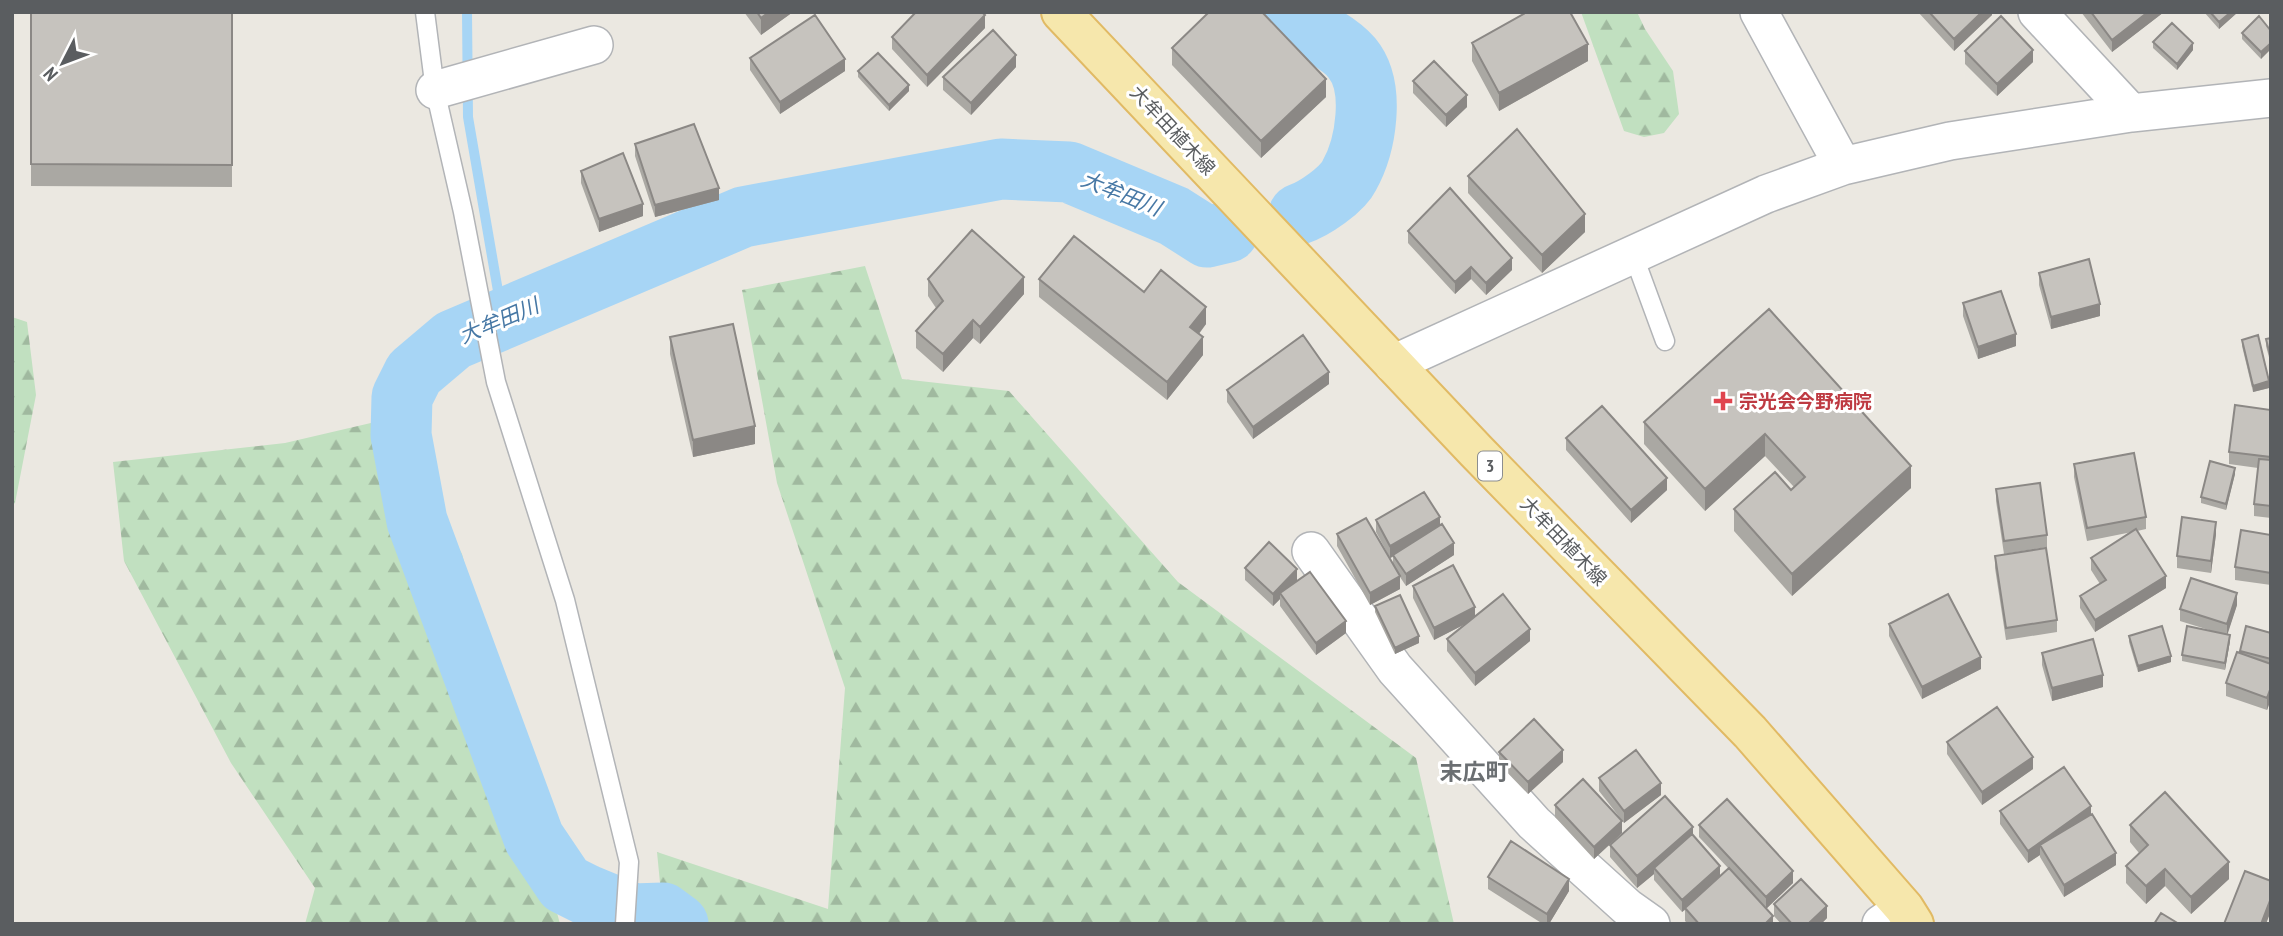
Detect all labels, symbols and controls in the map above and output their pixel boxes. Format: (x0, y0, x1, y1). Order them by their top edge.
north arrow (28, 28, 98, 98)
text: N (38, 63, 63, 86)
street label: 大牟田植木線 (1125, 80, 1221, 180)
water label: 大牟田川 (1077, 165, 1167, 223)
water label: 大牟田川 (455, 291, 545, 349)
place label: 宗光会今野病院 (1739, 389, 1872, 413)
marker: 宗光会今野病院 (1713, 391, 1733, 411)
road number: 3 (1478, 452, 1502, 480)
street label: 大牟田植木線 (1516, 492, 1612, 590)
district label: 末広町 (1440, 757, 1509, 786)

